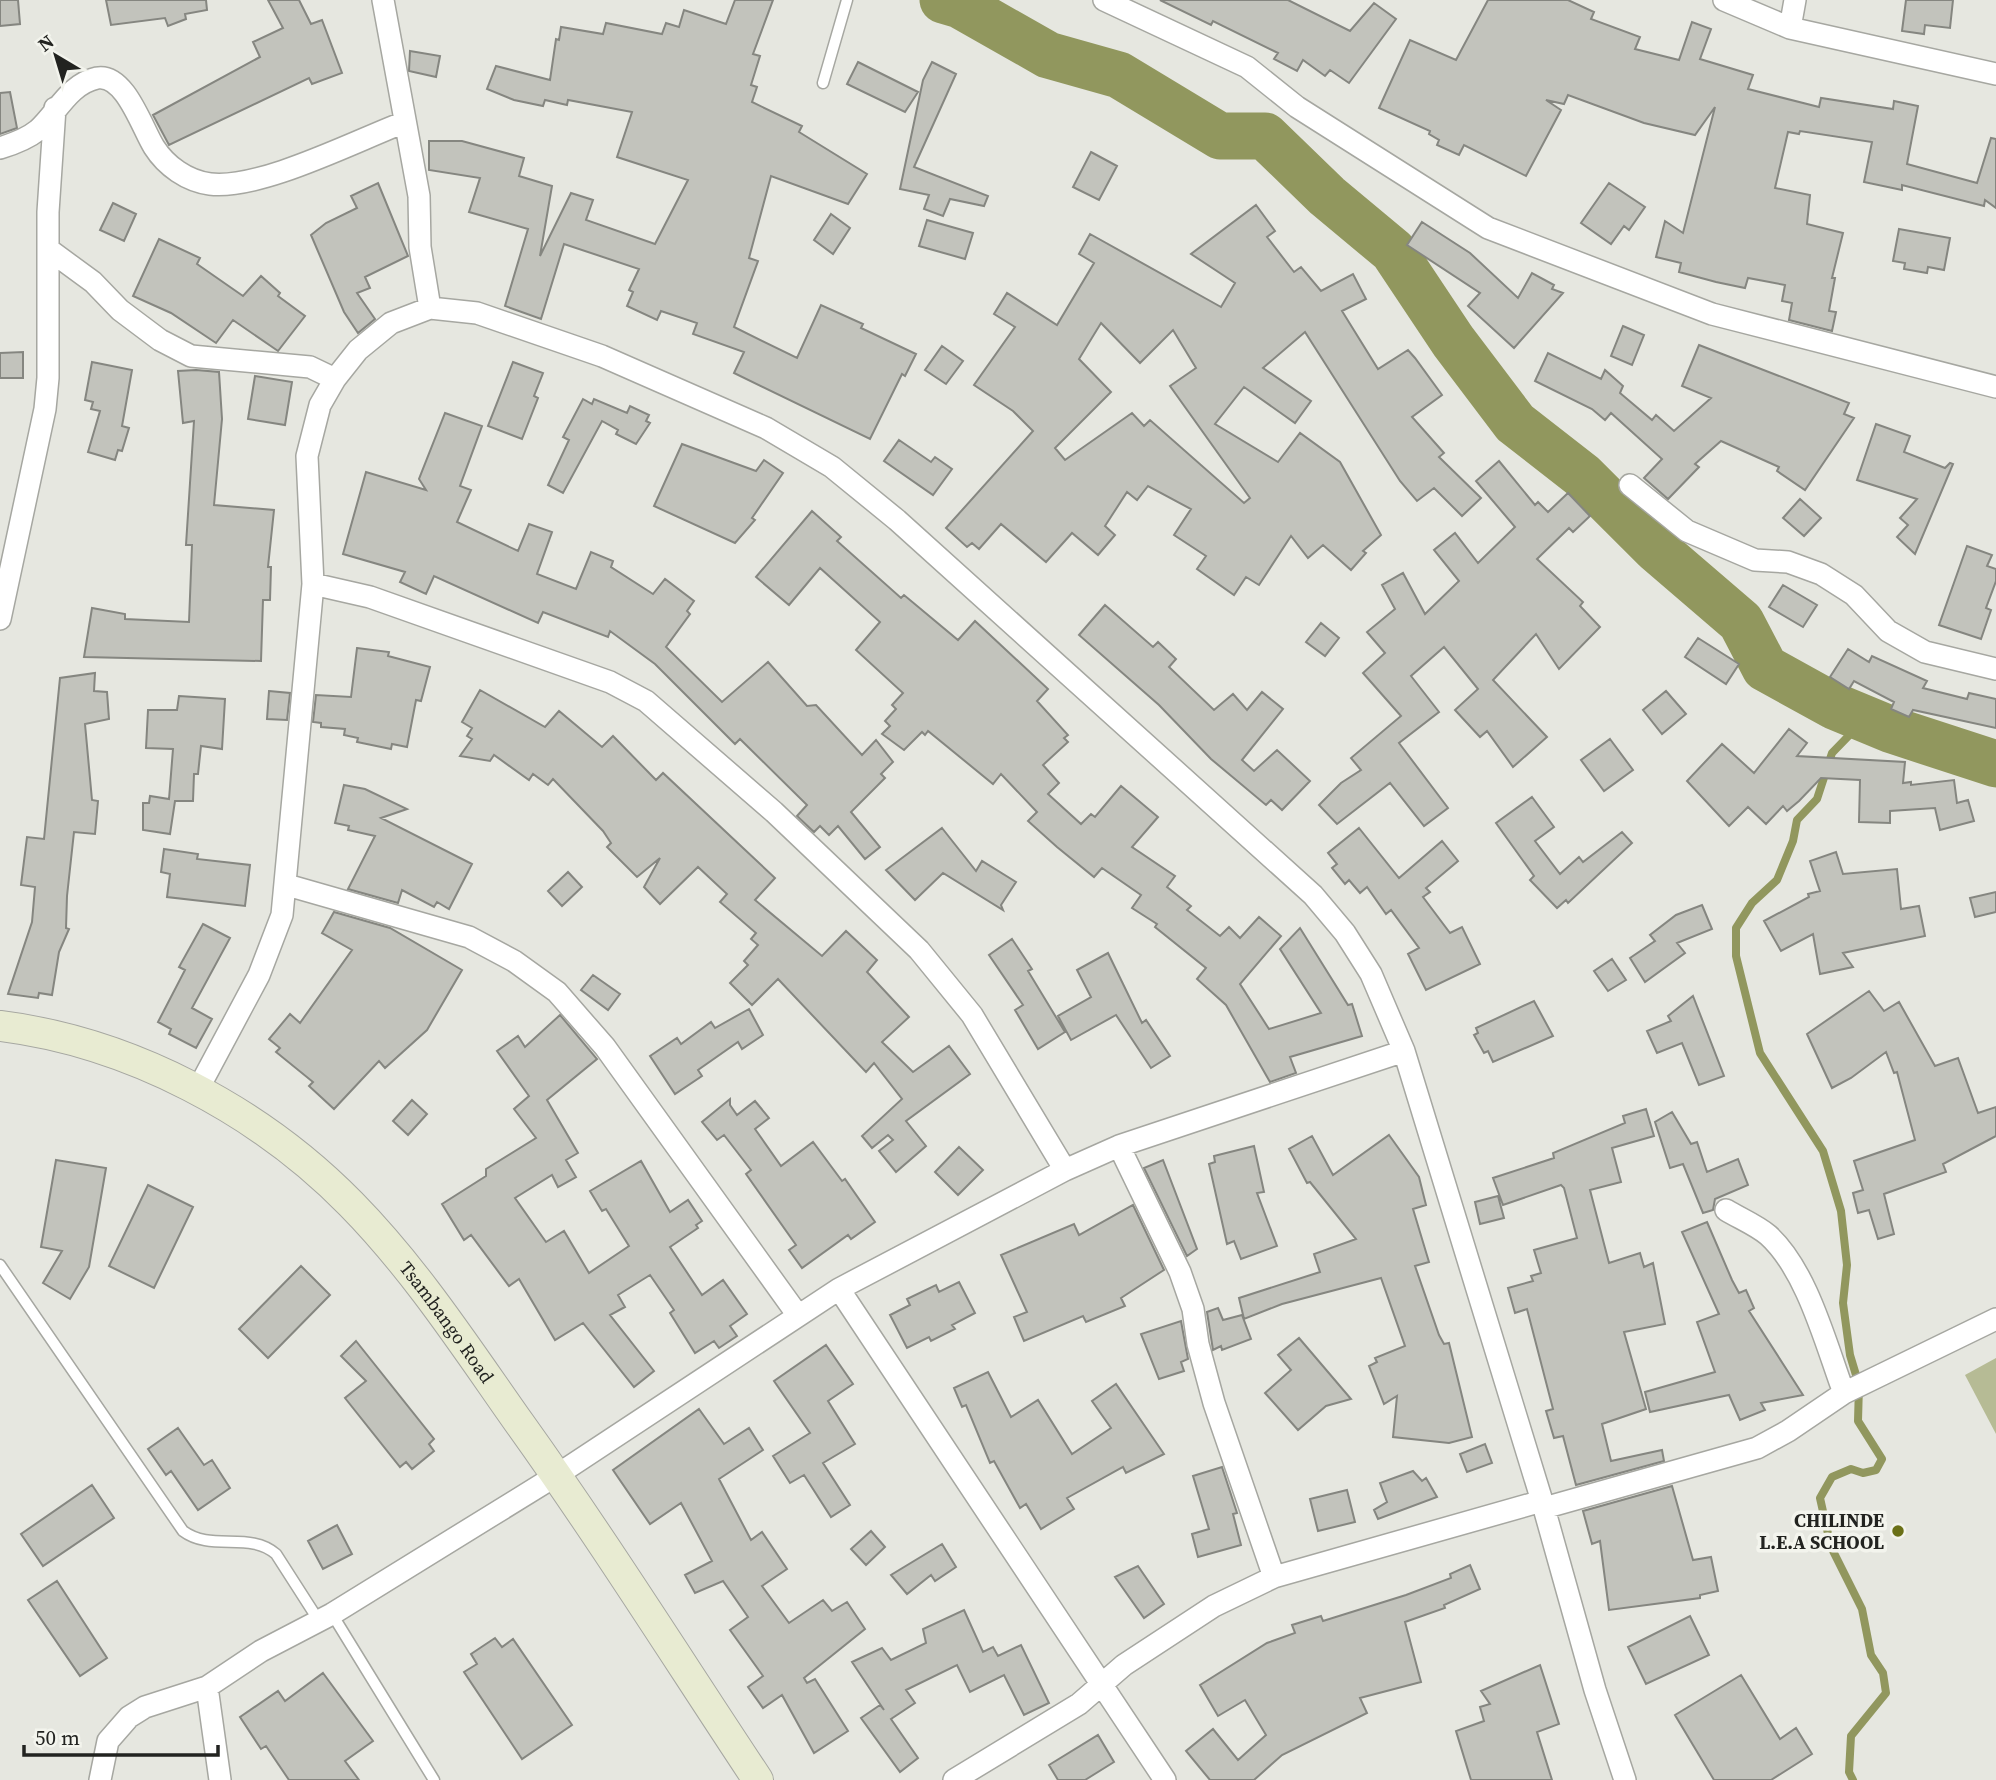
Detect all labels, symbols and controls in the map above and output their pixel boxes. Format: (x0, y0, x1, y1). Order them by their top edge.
north arrow (21, 21, 91, 91)
text: N (32, 28, 59, 57)
street label: Tsambango Road (394, 1256, 501, 1388)
place label: CHILINDE L.E.A SCHOOL (1759, 1507, 1884, 1555)
marker: CHILINDE L.E.A SCHOOL (1890, 1523, 1906, 1539)
scale bar (24, 1714, 219, 1758)
text: 50 m (35, 1723, 80, 1752)

